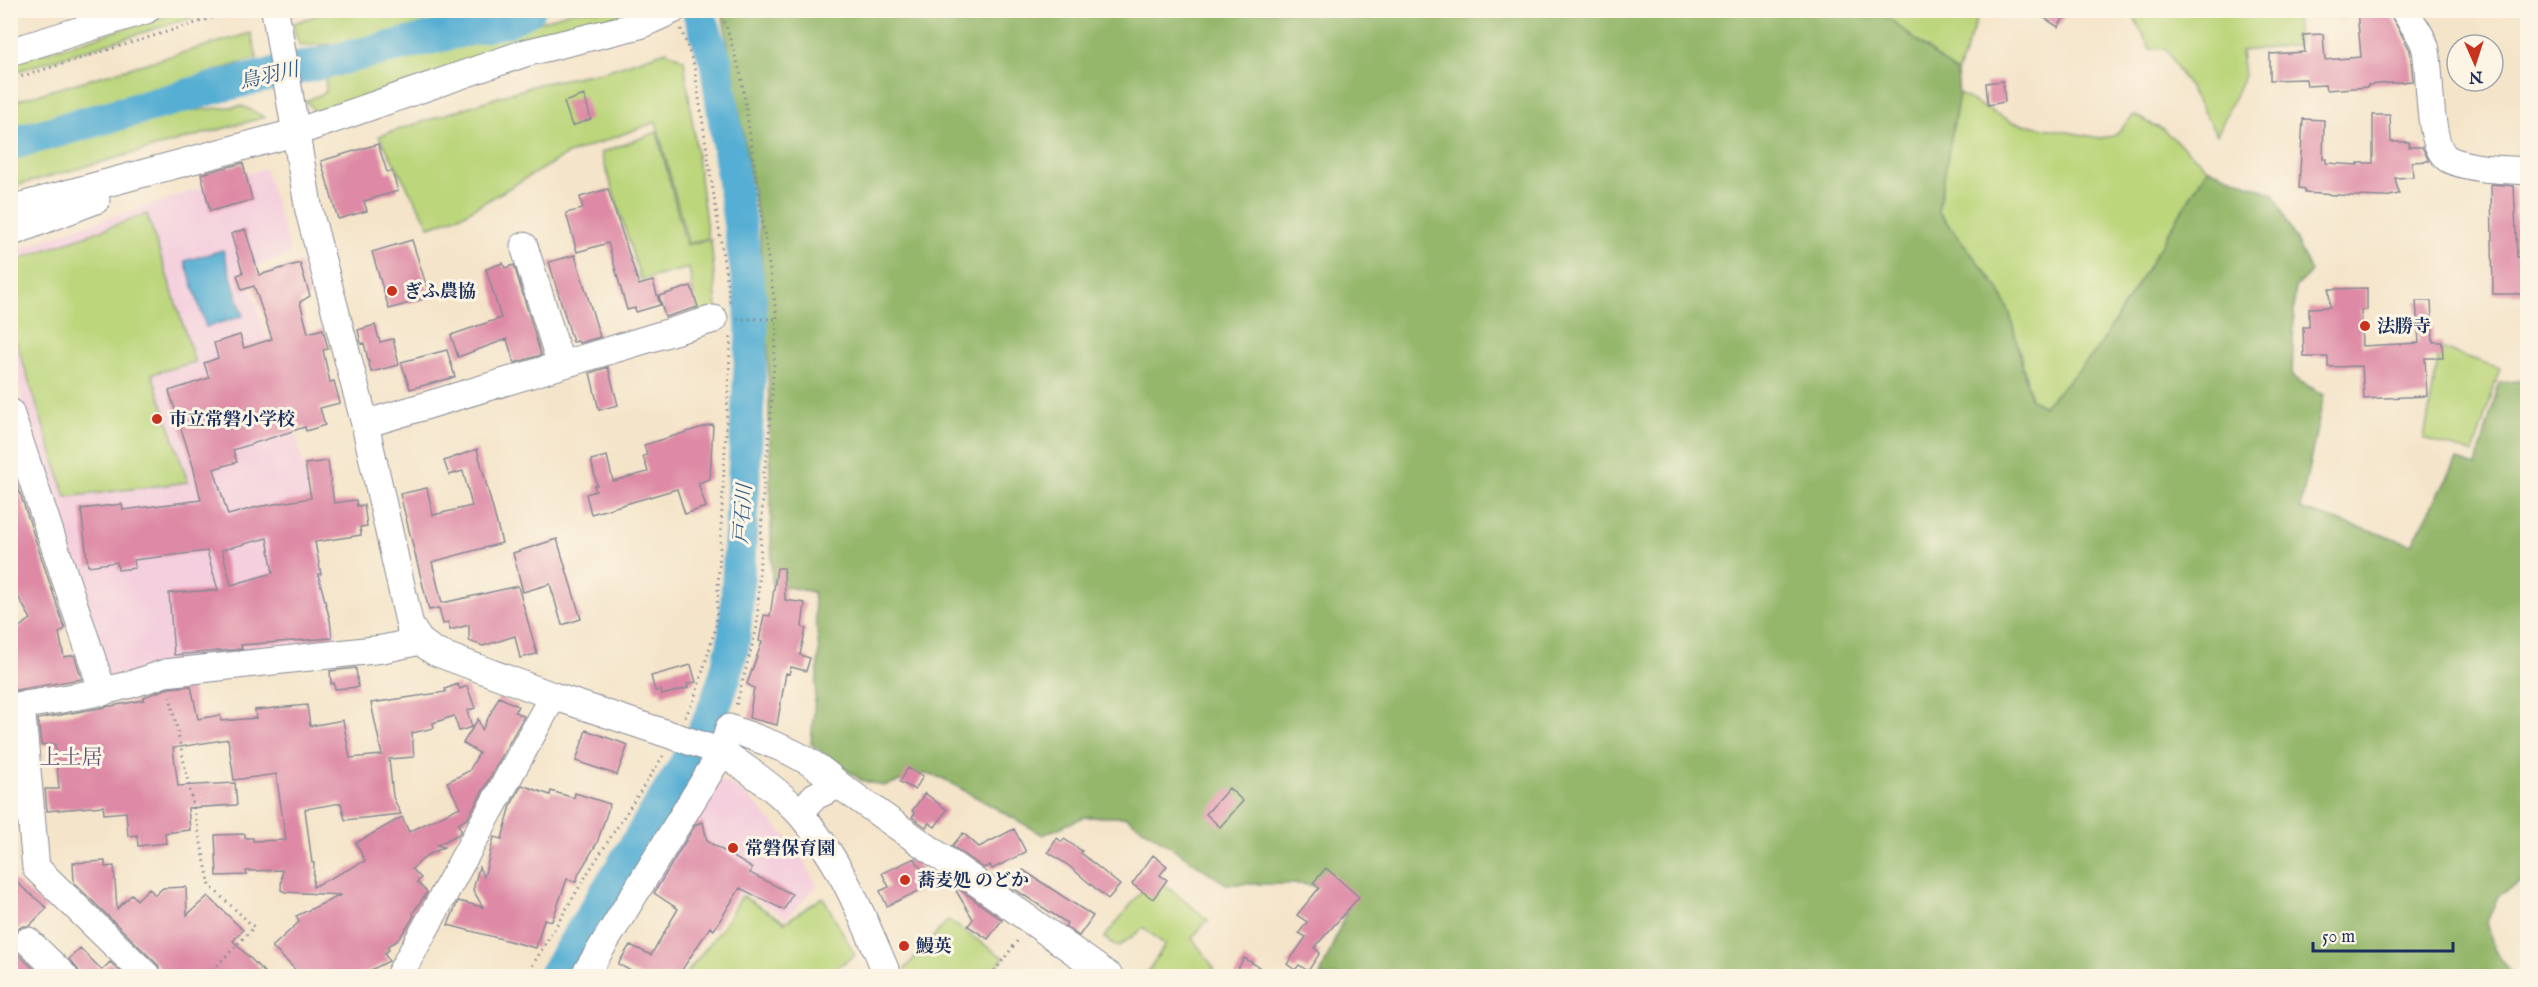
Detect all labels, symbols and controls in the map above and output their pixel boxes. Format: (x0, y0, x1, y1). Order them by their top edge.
north arrow (2445, 33, 2505, 93)
water label: 鳥羽川 (237, 57, 303, 95)
text: N (2468, 66, 2484, 86)
place label: ぎふ農協 (404, 281, 476, 304)
marker: ぎふ農協 (385, 284, 399, 298)
place label: 法勝寺 (2377, 316, 2431, 339)
marker: 法勝寺 (2358, 319, 2372, 333)
place label: 市立常磐小学校 (169, 409, 295, 432)
marker: 市立常磐小学校 (150, 412, 164, 426)
water label: 戸石川 (729, 481, 758, 545)
district label: 上土居 (40, 745, 103, 772)
place label: 常磐保育園 (745, 838, 835, 861)
marker: 常磐保育園 (726, 841, 740, 855)
place label: 蕎麦処 のどか (917, 870, 1029, 893)
marker: 蕎麦処 のどか (898, 873, 912, 887)
scale bar (2313, 915, 2452, 953)
text: 50 m (2322, 926, 2355, 949)
place label: 鰻英 (916, 936, 952, 959)
marker: 鰻英 (897, 939, 911, 953)

